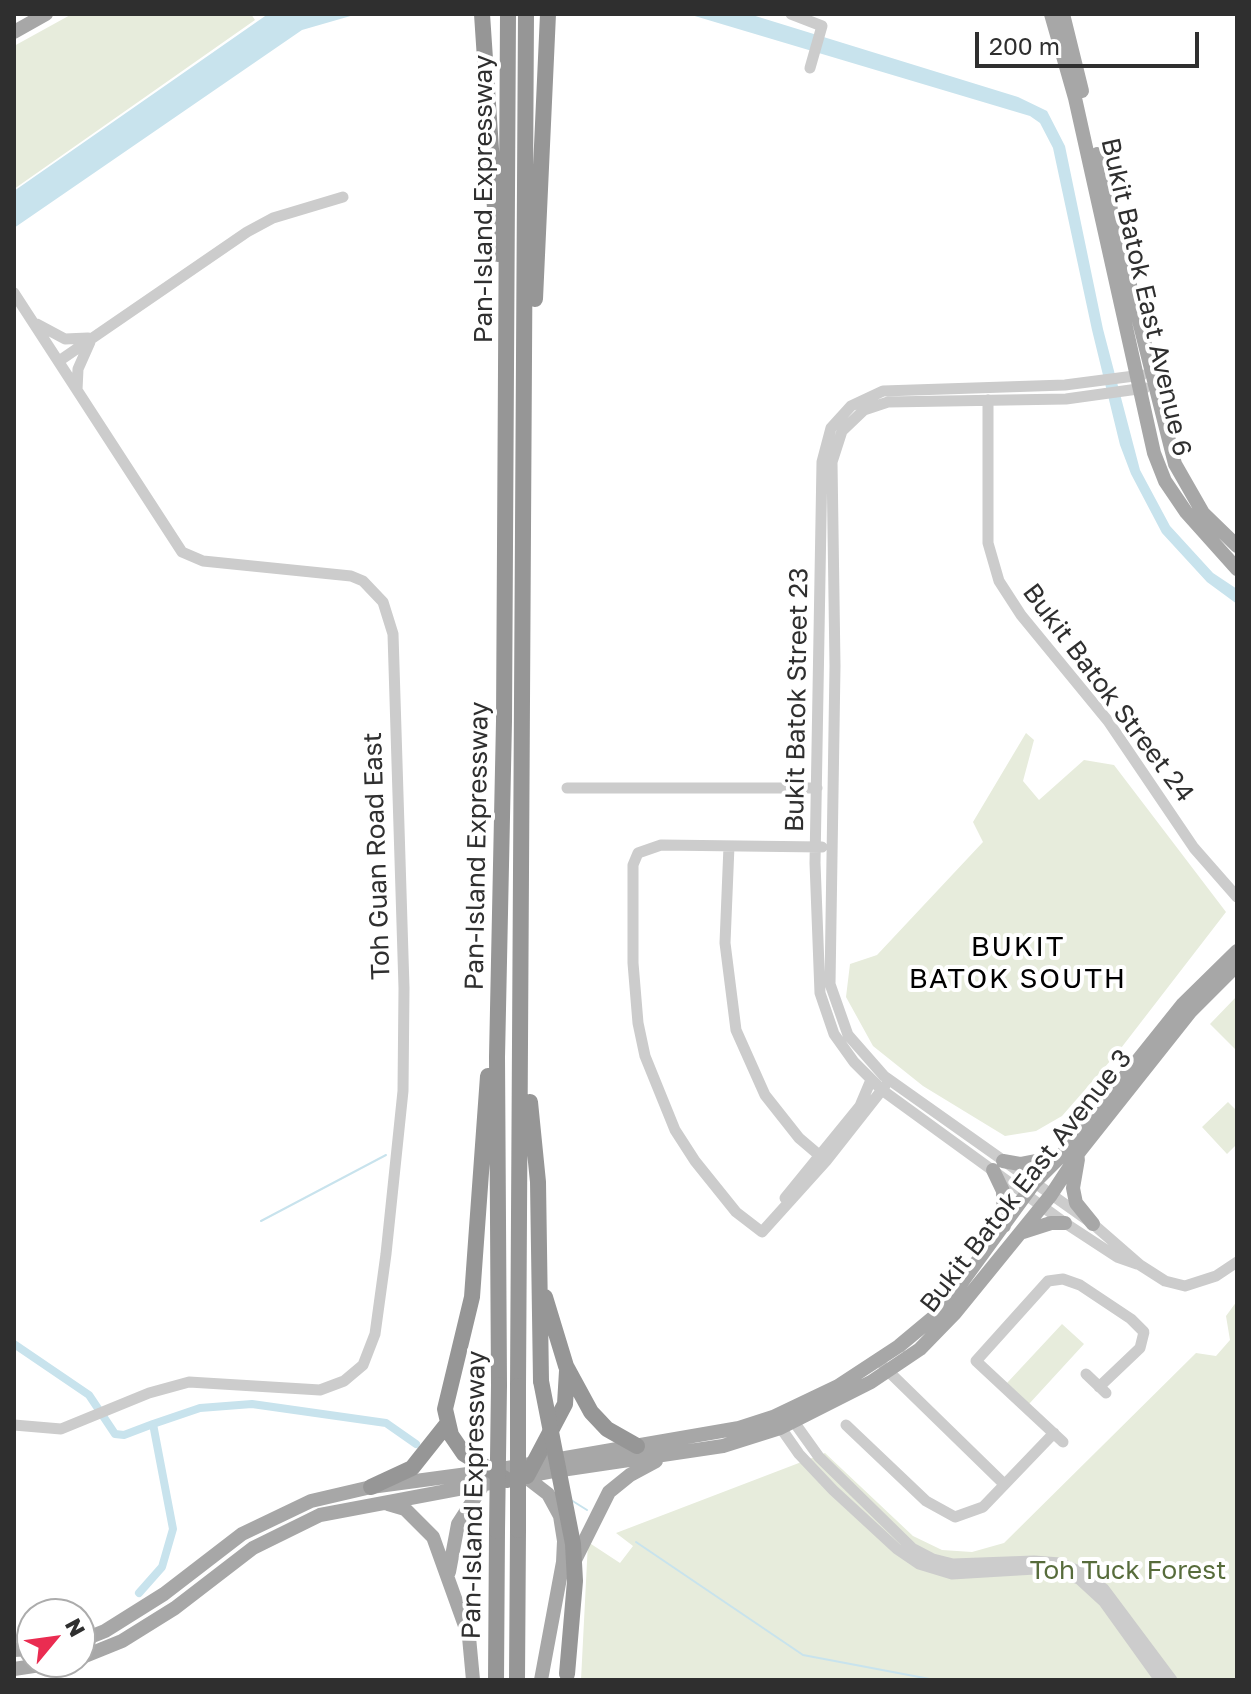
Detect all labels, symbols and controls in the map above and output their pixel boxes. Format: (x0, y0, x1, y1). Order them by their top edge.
scale bar (979, 16, 1203, 66)
text: 200 m (989, 31, 1060, 60)
street label: Pan-Island Expressway (468, 55, 500, 343)
street label: Bukit Batok East Avenue 6 (1094, 135, 1198, 459)
street label: Bukit Batok Street 23 (779, 567, 815, 833)
street label: Bukit Batok Street 24 (1016, 578, 1200, 808)
street label: Pan-Island Expressway (459, 701, 495, 991)
street label: Toh Guan Road East (357, 732, 397, 980)
district label: BUKIT BATOK SOUTH (909, 930, 1127, 996)
street label: Bukit Batok East Avenue 3 (914, 1043, 1138, 1319)
street label: Pan-Island Expressway (456, 1350, 492, 1640)
park label: Toh Tuck Forest (1030, 1555, 1226, 1587)
north arrow (16, 1598, 96, 1678)
text: N (60, 1613, 92, 1641)

